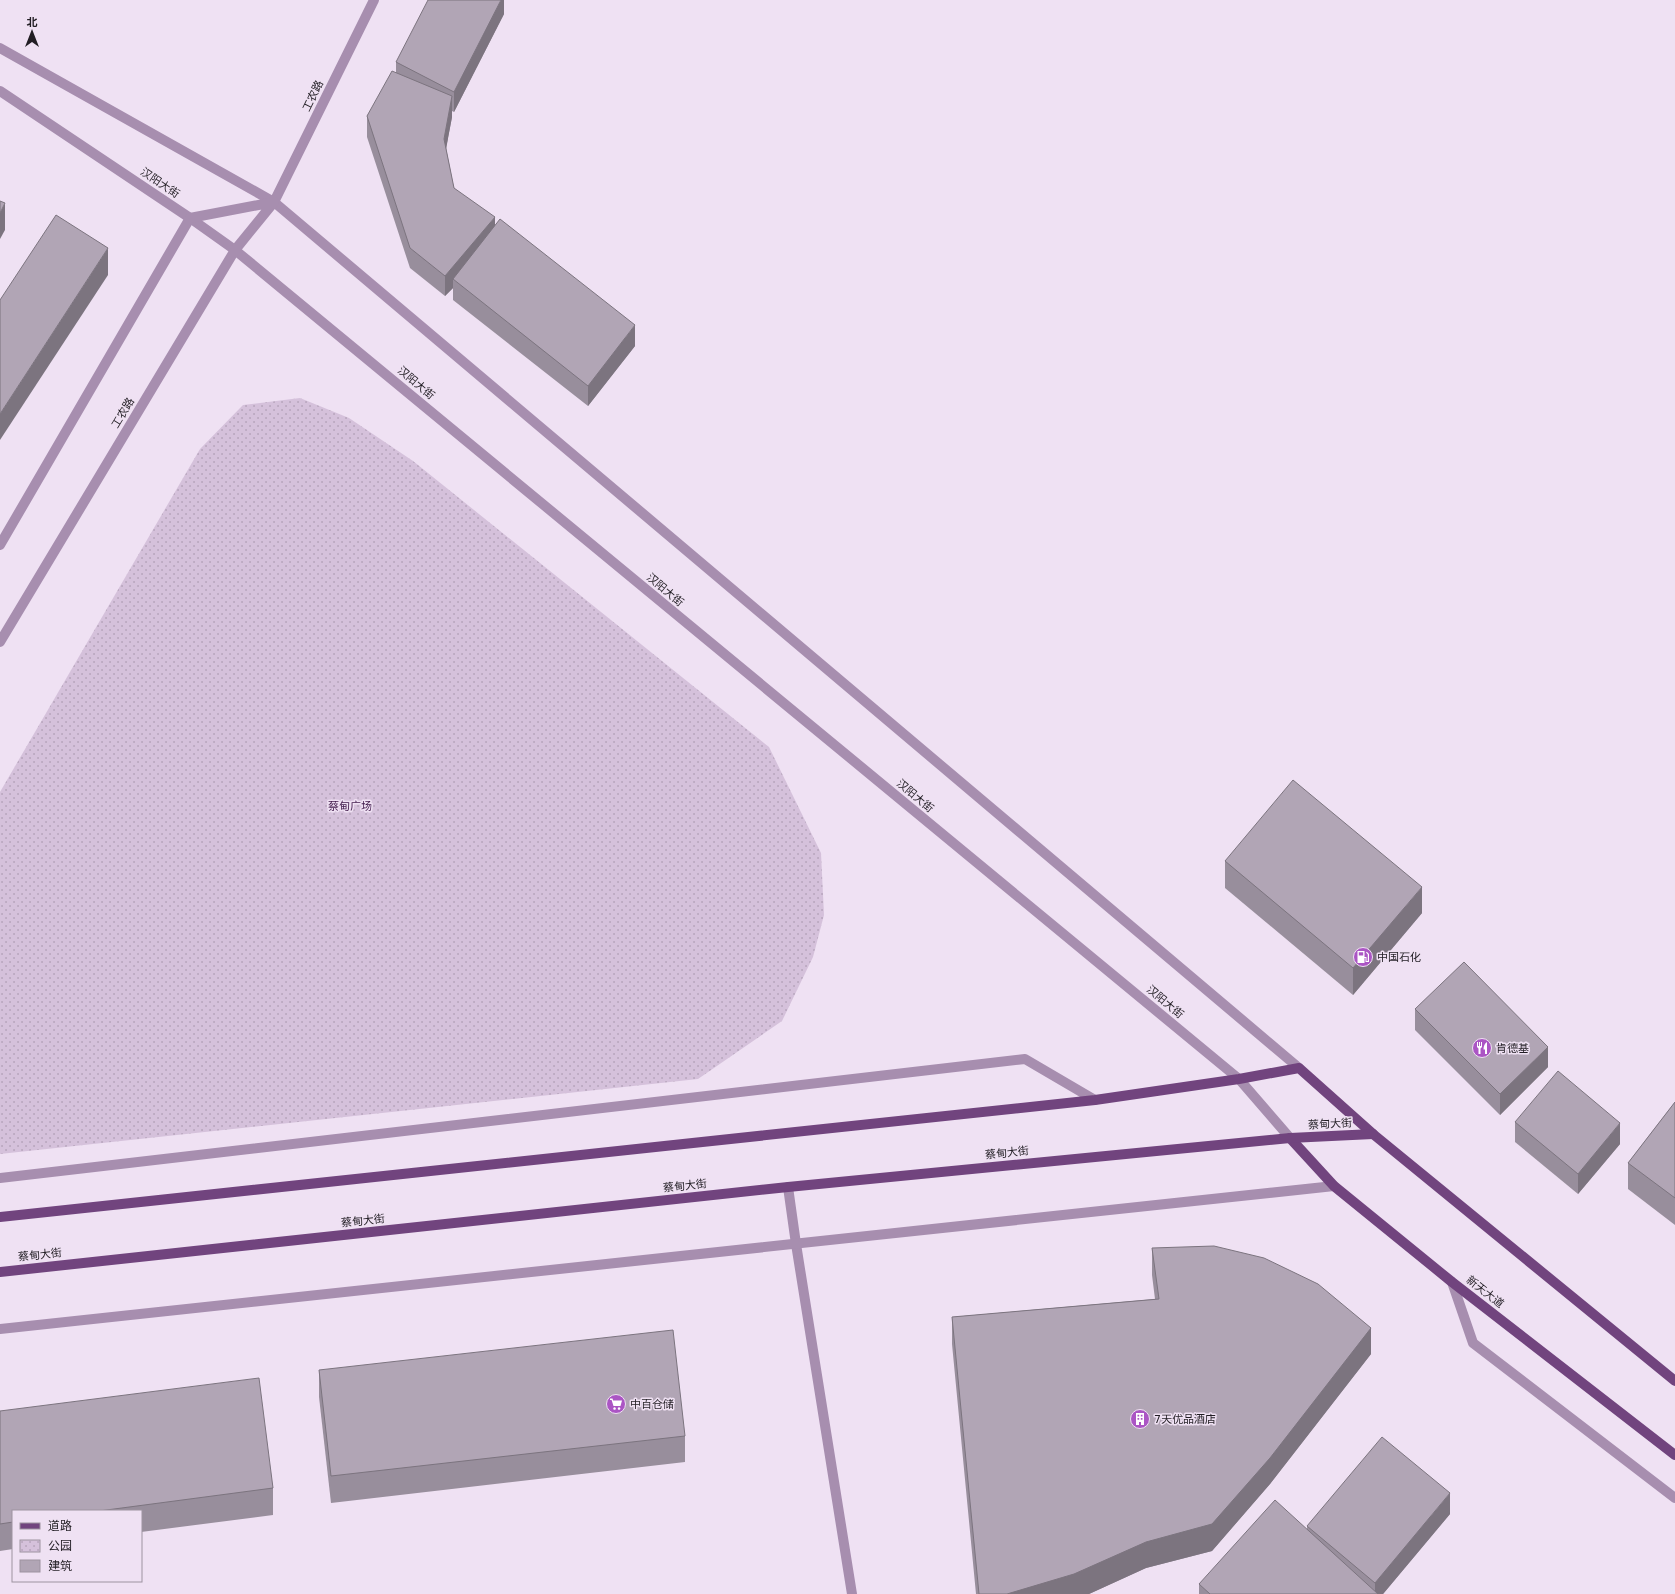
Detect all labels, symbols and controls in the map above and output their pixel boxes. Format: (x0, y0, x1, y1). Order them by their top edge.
north arrow (12, 12, 52, 52)
text: 北 (27, 16, 38, 29)
street label: 工农路 (300, 78, 326, 114)
street label: 汉阳大街 (138, 165, 182, 201)
street label: 汉阳大街 (395, 364, 437, 402)
street label: 工农路 (109, 396, 137, 430)
street label: 汉阳大街 (644, 571, 686, 609)
street label: 汉阳大街 (894, 777, 936, 815)
park label: 蔡甸广场 (328, 800, 372, 813)
fuel station icon: 中国石化 (1352, 946, 1374, 968)
place label: 中国石化 (1377, 951, 1421, 964)
street label: 汉阳大街 (1144, 983, 1186, 1021)
restaurant icon: 肯德基 (1471, 1037, 1493, 1059)
place label: 肯德基 (1496, 1042, 1529, 1055)
street label: 蔡甸大街 (1308, 1116, 1352, 1132)
street label: 蔡甸大街 (984, 1144, 1030, 1162)
street label: 蔡甸大街 (662, 1177, 708, 1195)
street label: 蔡甸大街 (340, 1212, 386, 1230)
street label: 蔡甸大街 (17, 1246, 63, 1264)
street label: 新天大道 (1464, 1273, 1506, 1311)
supermarket icon: 中百仓储 (605, 1393, 627, 1415)
place label: 中百仓储 (630, 1398, 674, 1411)
building icon: 7天优品酒店 (1129, 1408, 1151, 1430)
place label: 7天优品酒店 (1154, 1413, 1216, 1426)
legend (12, 1510, 142, 1582)
text: 道路 (48, 1519, 72, 1533)
text: 公园 (48, 1539, 72, 1553)
text: 建筑 (48, 1559, 72, 1573)

